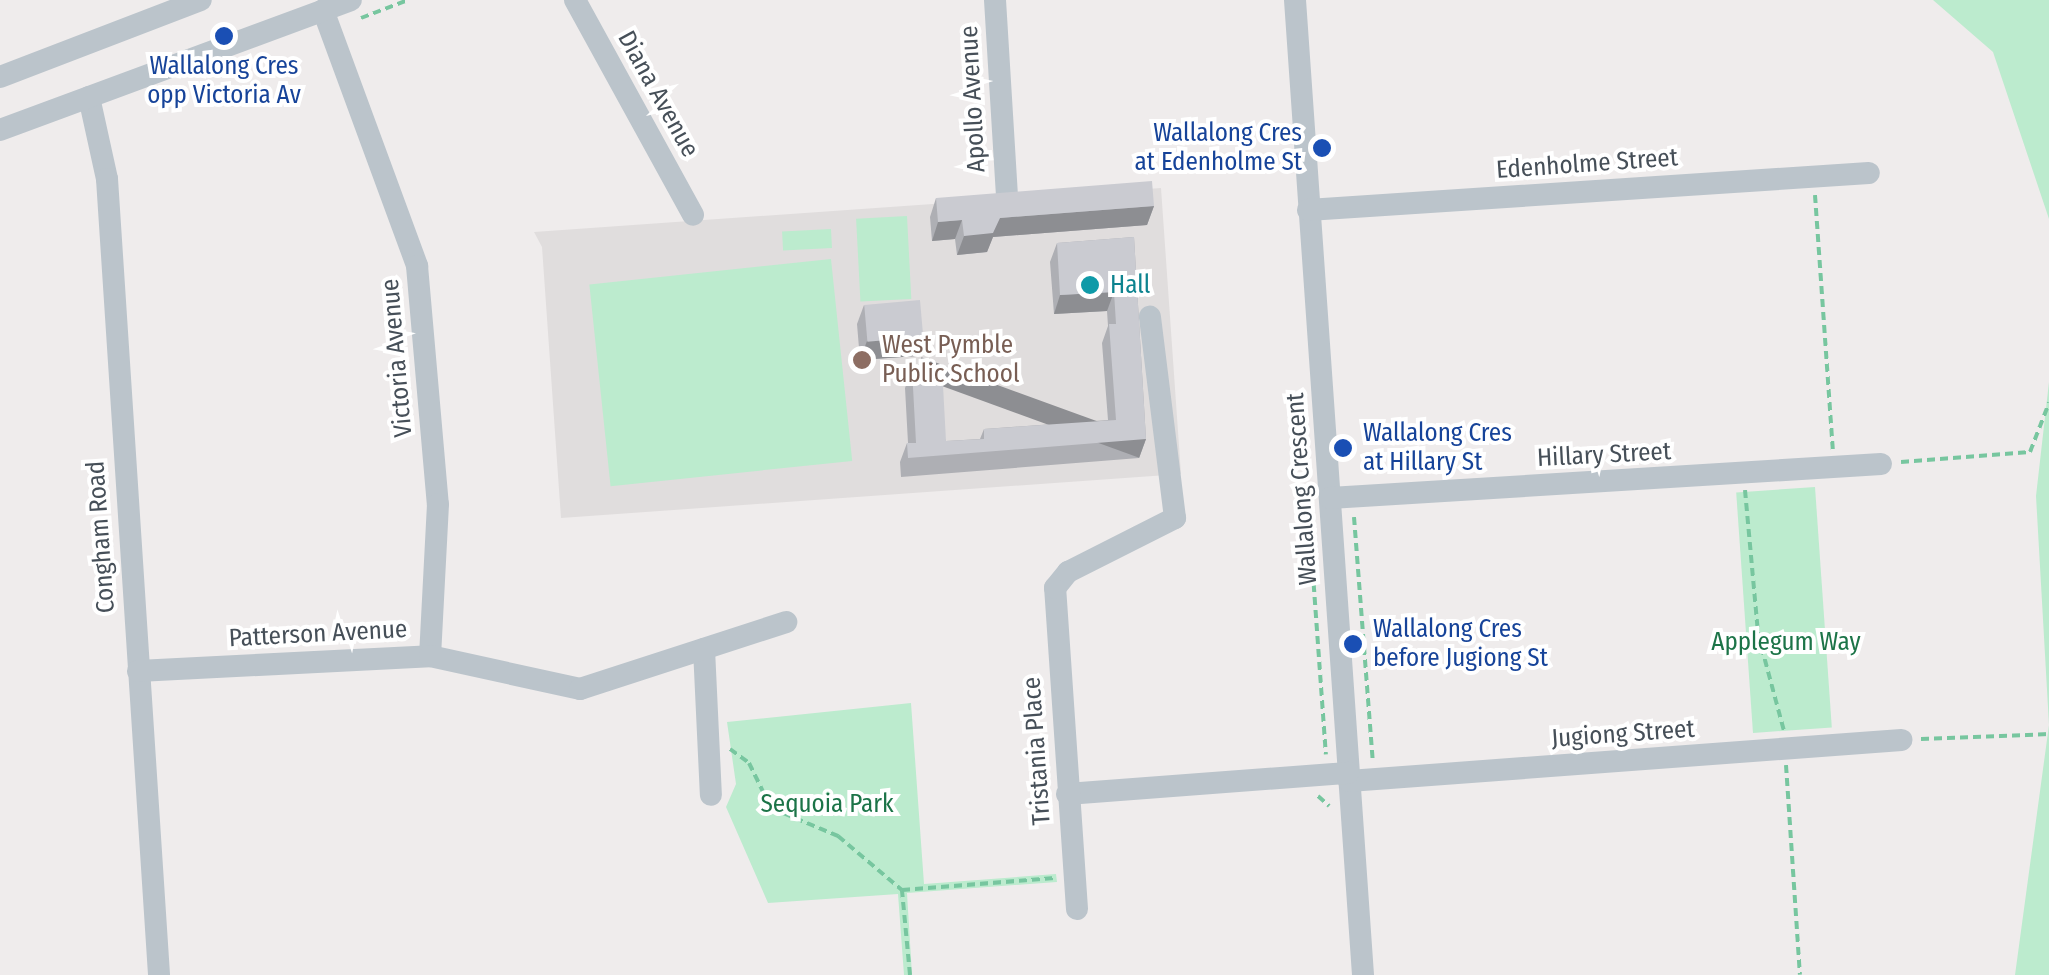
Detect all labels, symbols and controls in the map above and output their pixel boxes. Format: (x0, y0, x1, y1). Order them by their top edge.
marker: Wallalong Cres opp Victoria Av (213, 25, 235, 47)
street label: Apollo Avenue (954, 25, 992, 173)
street label: Diana Avenue (611, 26, 705, 162)
place label: Wallalong Cres opp Victoria Av (147, 52, 301, 111)
place label: Wallalong Cres at Edenholme St (1135, 119, 1302, 178)
marker: Wallalong Cres at Edenholme St (1311, 137, 1333, 159)
street label: Edenholme Street (1495, 143, 1679, 185)
place label: Hall (1110, 270, 1150, 300)
marker: Hall (1079, 274, 1101, 296)
street label: Victoria Avenue (375, 278, 419, 438)
place label: West Pymble Public School (882, 331, 1019, 390)
marker: West Pymble Public School (851, 349, 873, 371)
street label: Wallalong Crescent (1280, 392, 1324, 586)
place label: Wallalong Cres at Hillary St (1363, 419, 1512, 478)
marker: Wallalong Cres at Hillary St (1332, 437, 1354, 459)
street label: Hillary Street (1536, 437, 1672, 473)
street label: Congham Road (81, 460, 121, 614)
street label: Patterson Avenue (228, 614, 408, 654)
place label: Wallalong Cres before Jugiong St (1373, 615, 1548, 674)
park label: Applegum Way (1711, 627, 1861, 657)
marker: Wallalong Cres before Jugiong St (1342, 633, 1364, 655)
street label: Tristania Place (1017, 676, 1057, 826)
street label: Jugiong Street (1550, 714, 1696, 754)
park label: Sequoia Park (760, 789, 894, 819)

